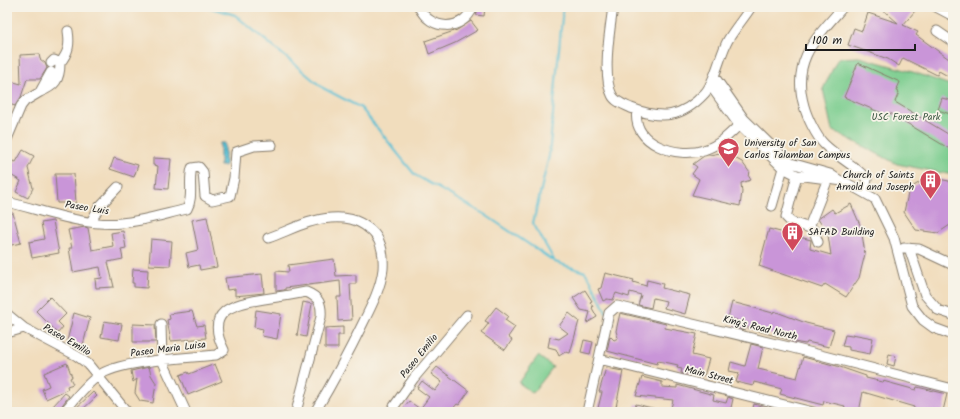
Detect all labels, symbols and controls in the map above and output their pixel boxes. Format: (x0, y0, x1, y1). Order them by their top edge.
scale bar (806, 26, 915, 52)
text: 100 m (812, 31, 843, 50)
park label: USC Forest Park (871, 109, 941, 125)
place label: University of San Carlos Talamban Campus (744, 135, 851, 163)
school or university icon: University of San Carlos Talamban Campus (715, 136, 741, 169)
place label: Church of Saints Arnold and Joseph (836, 167, 915, 195)
building icon: Church of Saints Arnold and Joseph (917, 168, 943, 201)
street label: Paseo Luis (64, 197, 111, 219)
building icon: SAFAD Building (780, 219, 806, 252)
place label: SAFAD Building (808, 224, 875, 240)
street label: King's Road North (721, 311, 799, 345)
street label: Paseo Emilio (40, 320, 94, 360)
street label: Paseo Emilio (396, 330, 442, 382)
street label: Paseo Maria Luisa (129, 336, 207, 362)
street label: Main Street (683, 361, 735, 389)

